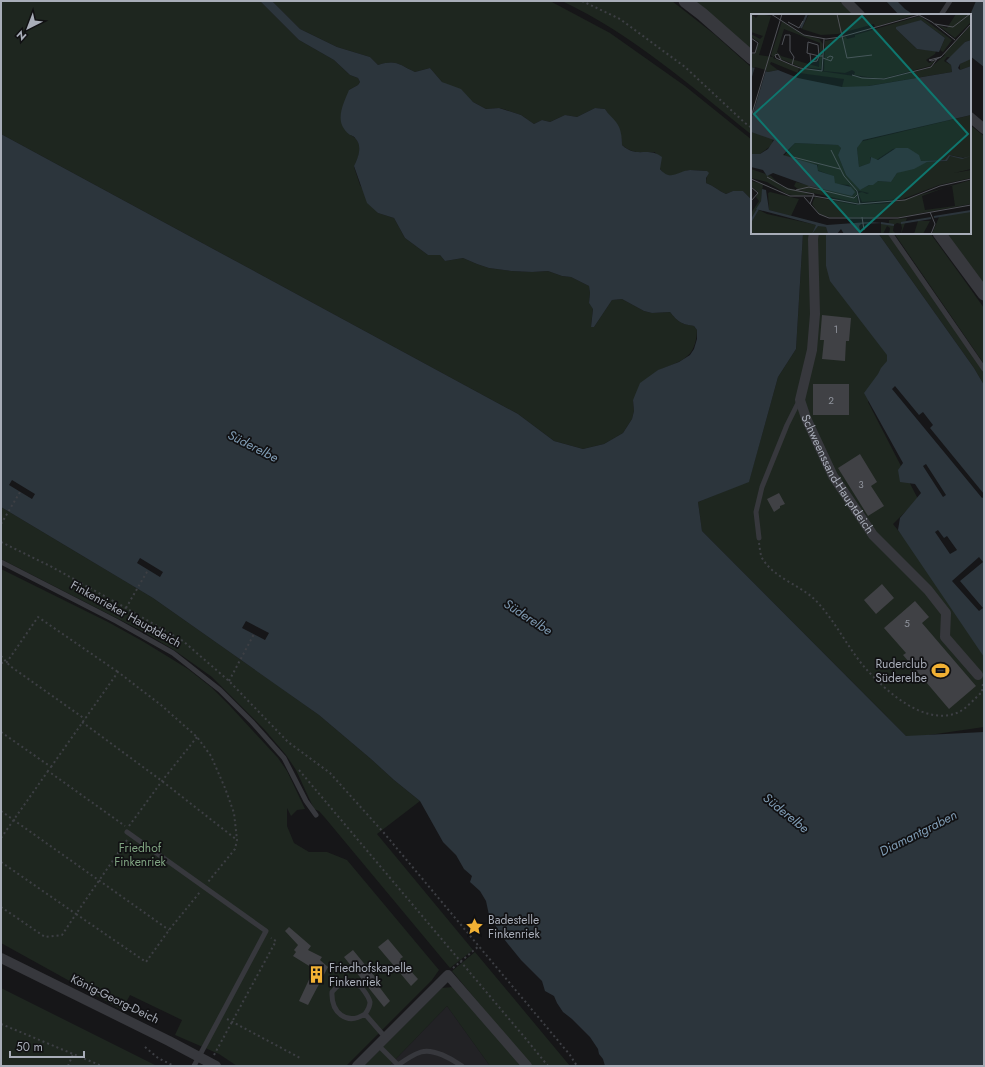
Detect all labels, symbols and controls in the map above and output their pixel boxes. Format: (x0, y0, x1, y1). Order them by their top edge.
north arrow (8, 8, 48, 48)
inset map (751, 14, 971, 234)
text: N (13, 27, 30, 44)
house number: 1 (834, 322, 838, 337)
house number: 2 (828, 393, 834, 408)
street label: Schweenssand-Hauptdeich (797, 411, 879, 537)
water label: Süderelbe (224, 425, 282, 467)
house number: 3 (858, 477, 864, 492)
street label: Finkenrieker Hauptdeich (67, 576, 185, 652)
water label: Süderelbe (500, 594, 556, 640)
house number: 5 (904, 616, 910, 631)
place label: Ruderclub Süderelbe (875, 655, 927, 687)
sports icon: Ruderclub Süderelbe (930, 661, 950, 681)
water label: Süderelbe (759, 788, 814, 838)
water label: Diamantgraben (876, 805, 960, 861)
park label: Friedhof Finkenriek (114, 839, 167, 871)
place label: Badestelle Finkenriek (488, 911, 540, 943)
place icon: Badestelle Finkenriek (465, 917, 485, 937)
place label: Friedhofskapelle Finkenriek (329, 959, 412, 991)
building icon: Friedhofskapelle Finkenriek (306, 965, 326, 985)
street label: König-Georg-Deich (68, 970, 162, 1028)
scale bar (10, 1033, 84, 1059)
text: 50 m (16, 1038, 43, 1056)

